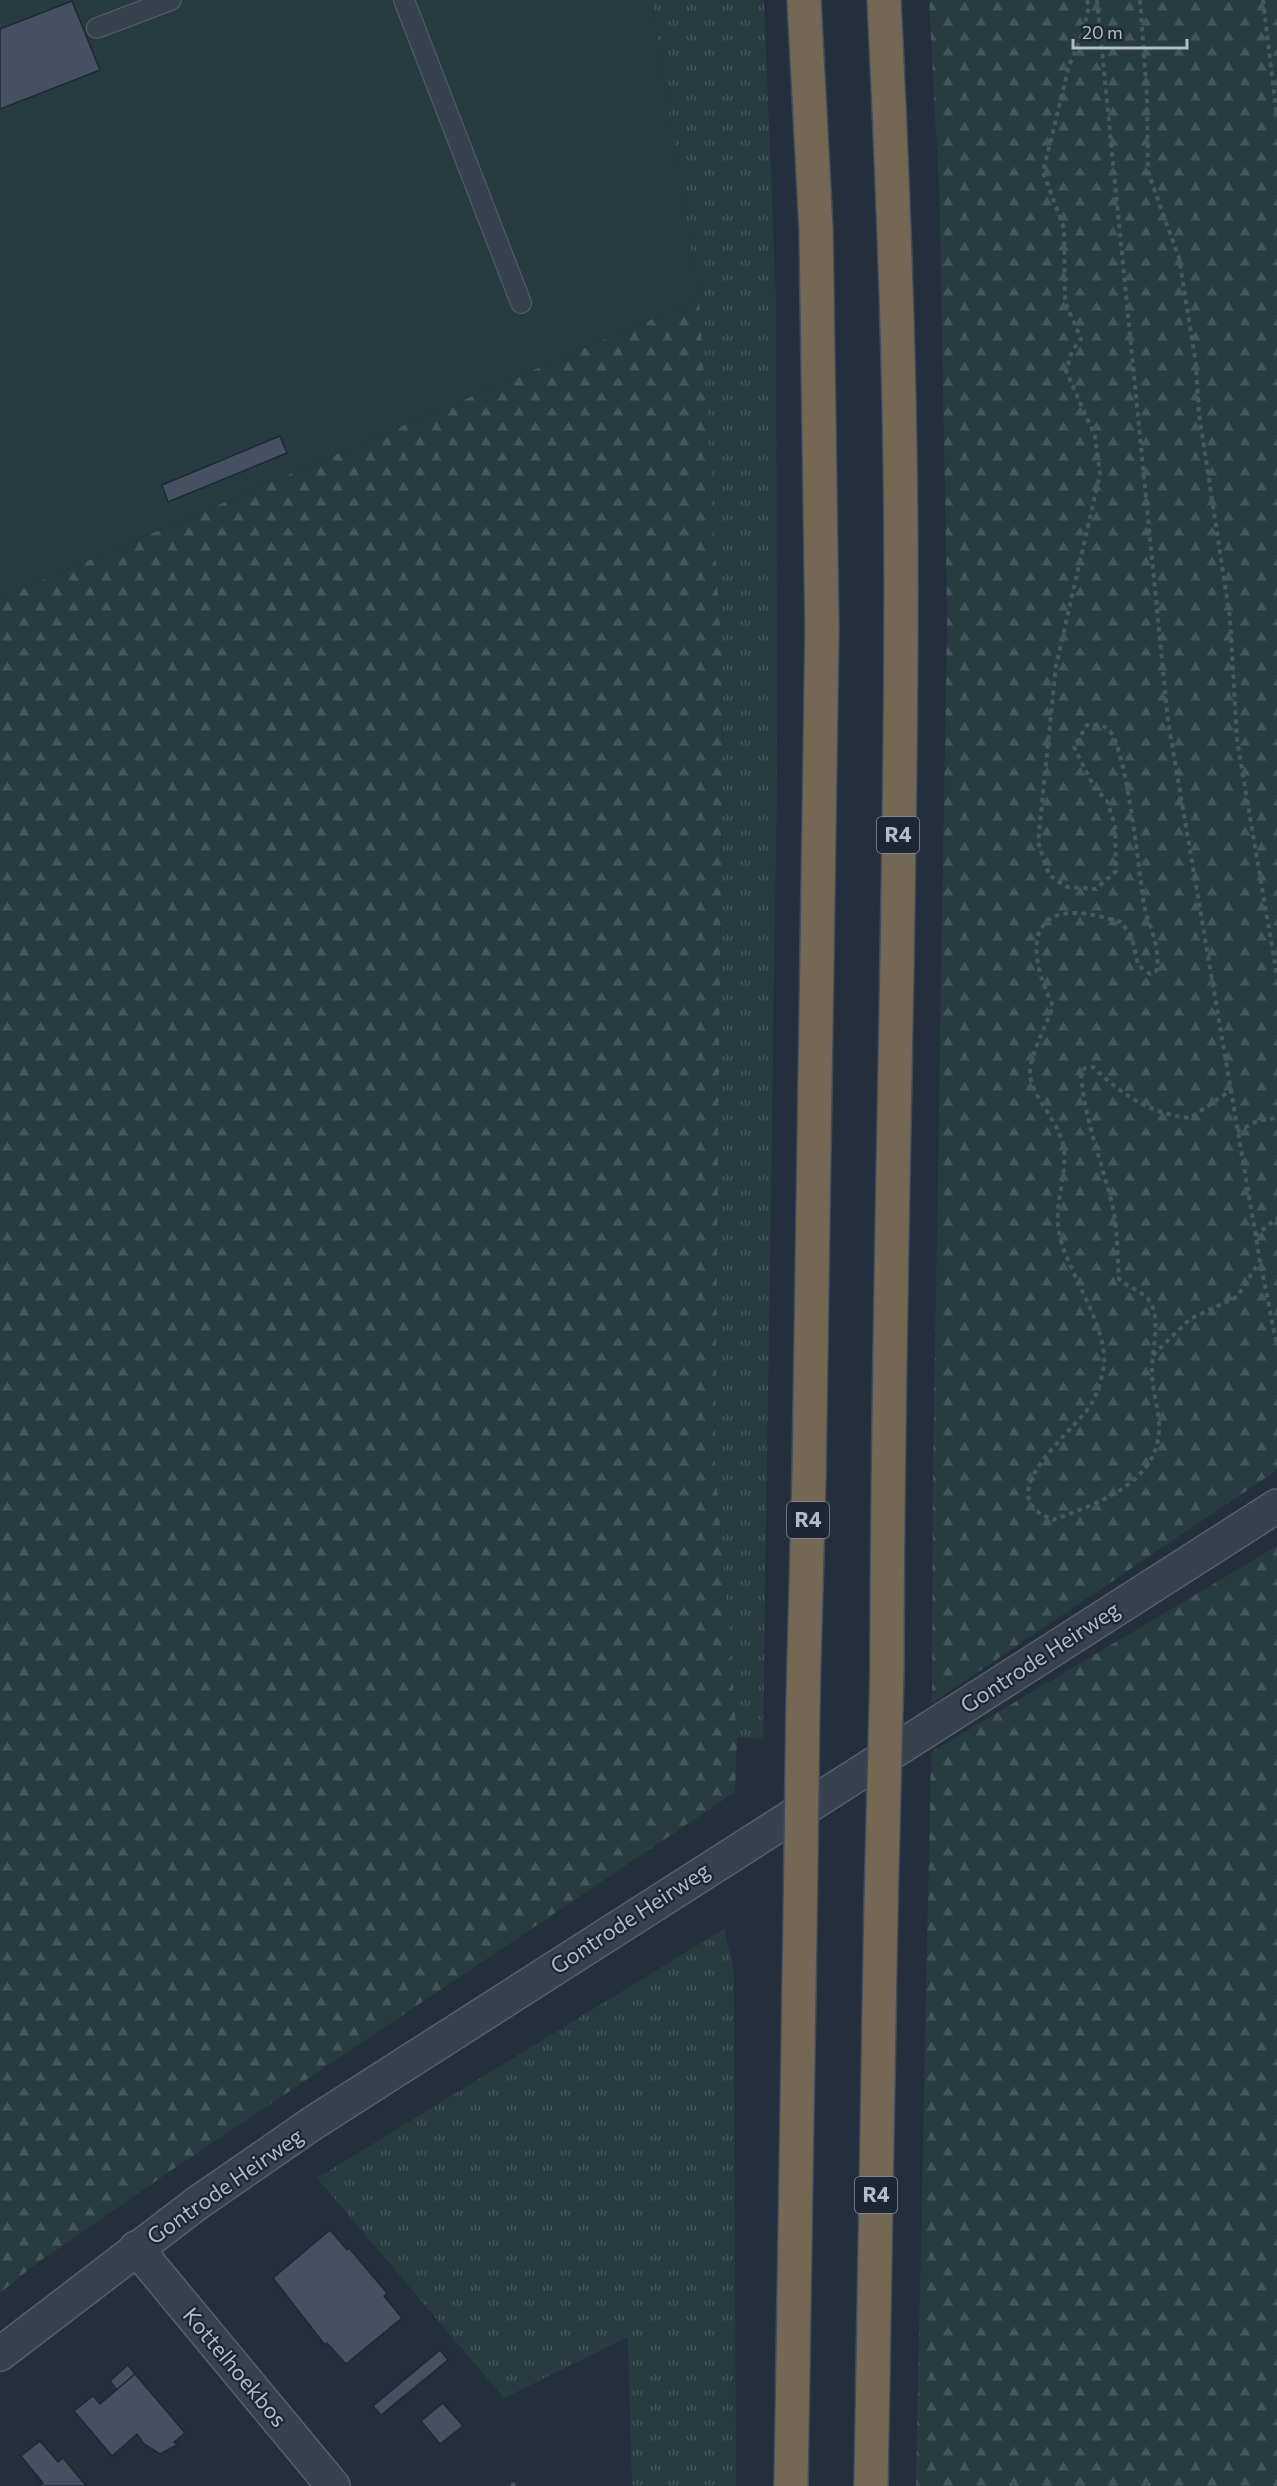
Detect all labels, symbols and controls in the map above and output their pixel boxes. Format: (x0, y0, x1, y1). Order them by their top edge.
scale bar (1073, 12, 1187, 50)
text: 20 m (1082, 21, 1123, 43)
road number: R4 (877, 817, 919, 853)
road number: R4 (787, 1502, 829, 1538)
street label: Gontrode Heirweg (955, 1595, 1124, 1718)
street label: Gontrode Heirweg (545, 1856, 714, 1979)
street label: Gontrode Heirweg (141, 2122, 308, 2249)
road number: R4 (855, 2177, 897, 2213)
street label: Kottelhoekbos (178, 2302, 293, 2432)

